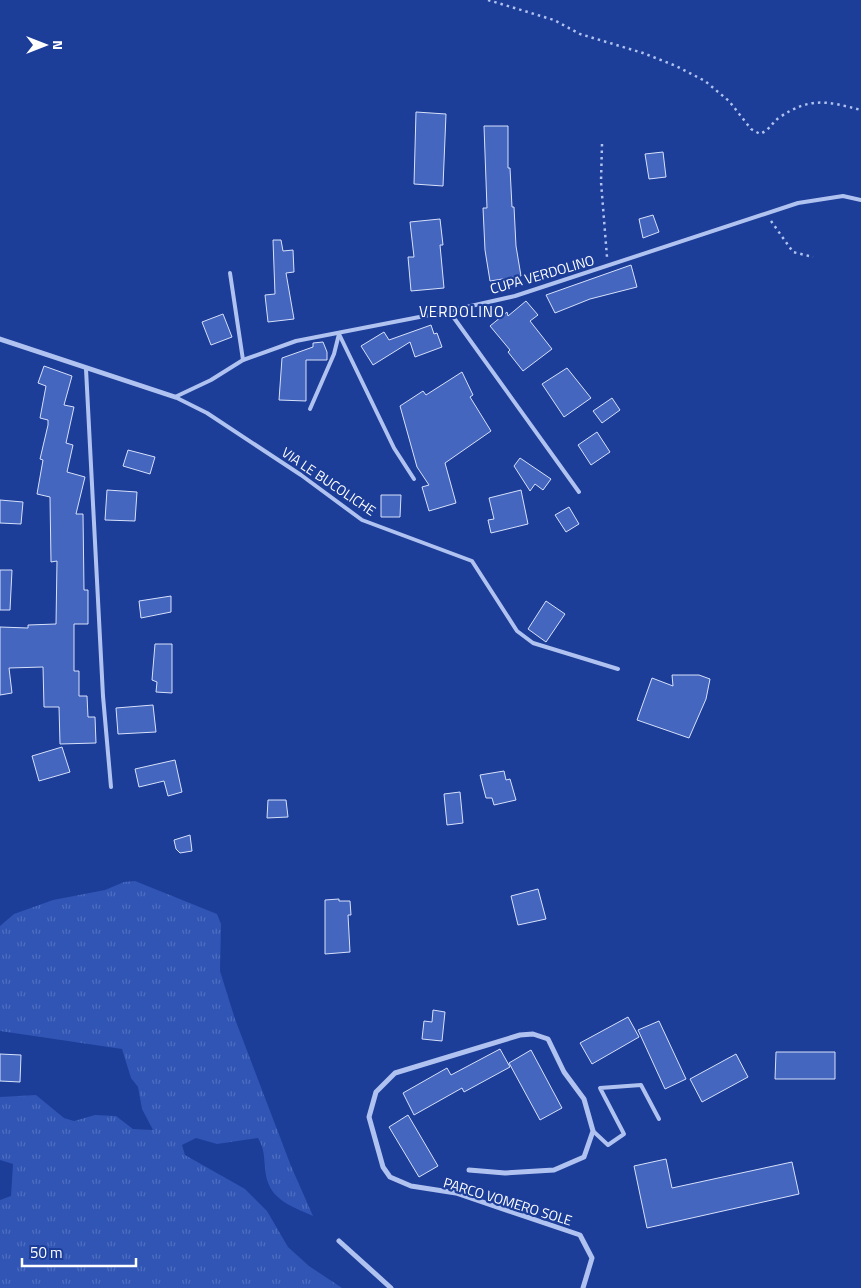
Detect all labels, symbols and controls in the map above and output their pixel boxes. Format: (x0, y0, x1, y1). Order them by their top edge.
north arrow (20, 20, 70, 70)
text: N (48, 40, 69, 50)
street label: CUPA VERDOLINO (487, 249, 597, 299)
district label: VERDOLINO (419, 300, 505, 323)
street label: VIA LE BUCOLICHE (278, 442, 381, 521)
street label: PARCO VOMERO SOLE (441, 1171, 575, 1231)
scale bar (22, 1236, 136, 1268)
text: 50 m (30, 1241, 63, 1264)

